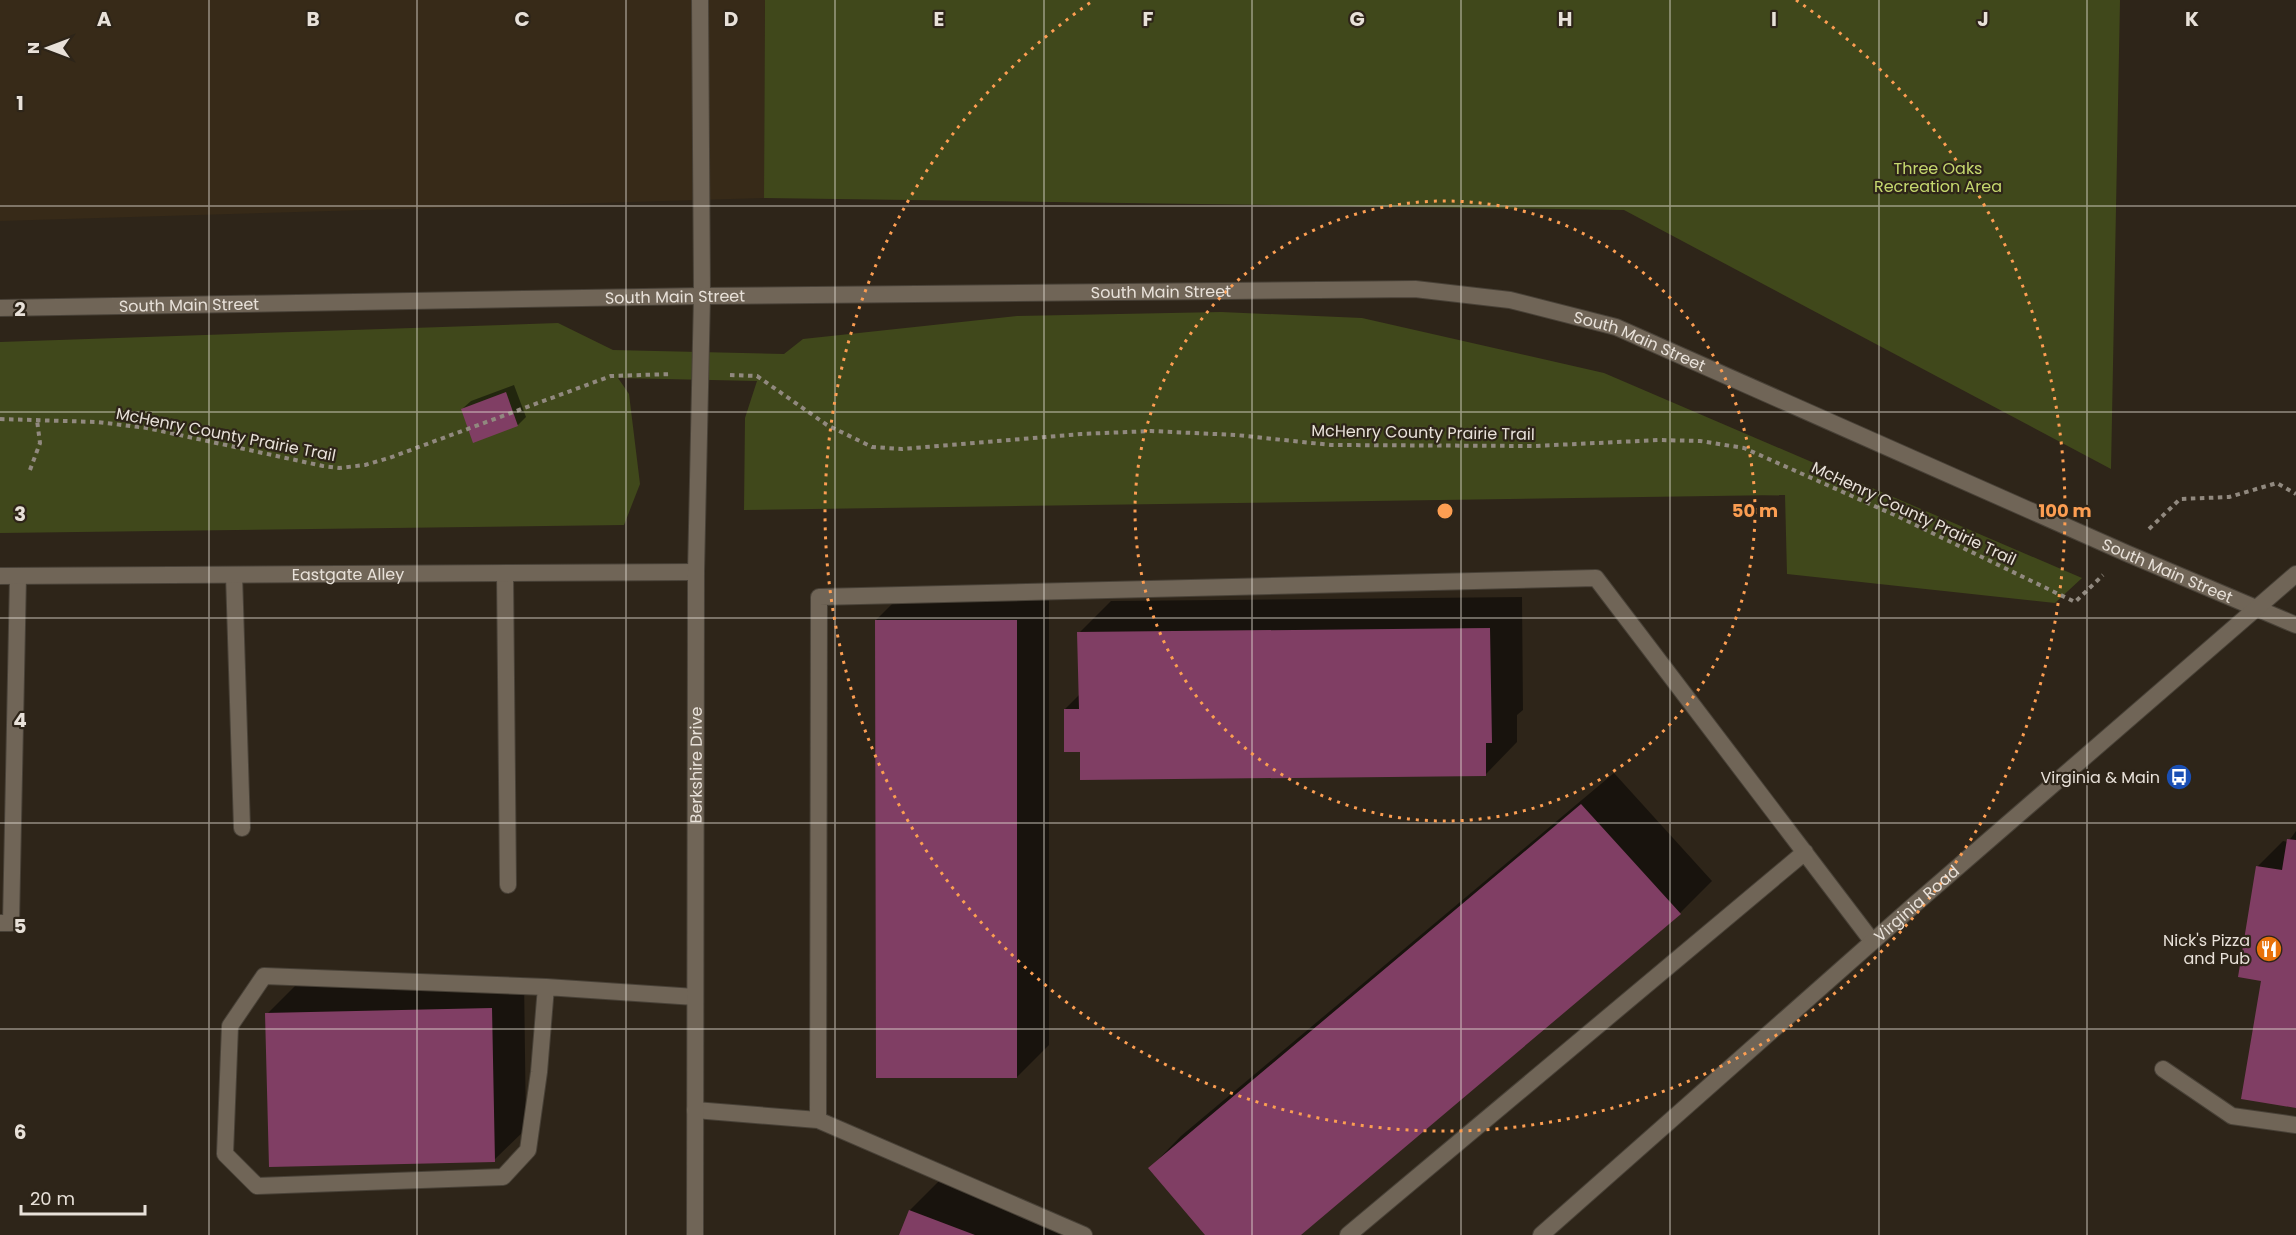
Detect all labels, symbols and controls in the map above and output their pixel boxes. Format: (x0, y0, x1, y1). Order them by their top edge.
text: A (97, 5, 112, 33)
text: B (306, 5, 320, 33)
text: C (514, 5, 530, 33)
text: D (724, 5, 738, 33)
text: E (934, 5, 944, 33)
text: F (1143, 5, 1154, 33)
text: G (1349, 5, 1365, 33)
text: H (1558, 5, 1572, 33)
text: I (1771, 5, 1777, 33)
text: J (1977, 5, 1989, 33)
text: K (2185, 5, 2199, 33)
north arrow (18, 18, 78, 78)
text: N (22, 42, 45, 54)
text: 1 (16, 89, 24, 117)
park label: Three Oaks Recreation Area (1874, 157, 2002, 198)
street label: South Main Street (1091, 280, 1231, 304)
street label: South Main Street (605, 285, 745, 310)
street label: South Main Street (119, 293, 259, 318)
text: 2 (14, 295, 26, 323)
street label: South Main Street (1571, 306, 1709, 377)
street label: McHenry County Prairie Trail (114, 402, 338, 467)
street label: McHenry County Prairie Trail (1311, 419, 1535, 446)
street label: McHenry County Prairie Trail (1808, 456, 2020, 571)
text: 50 m (1732, 498, 1778, 523)
text: 100 m (2038, 498, 2092, 523)
text: 3 (14, 500, 26, 528)
centre of rings (1435, 501, 1455, 521)
street label: South Main Street (2098, 533, 2236, 609)
street label: Eastgate Alley (292, 563, 404, 586)
text: 4 (13, 706, 27, 734)
street label: Berkshire Drive (685, 707, 708, 823)
bus stop icon: Virginia & Main (2164, 762, 2194, 792)
place label: Virginia & Main (2040, 766, 2160, 789)
street label: Virginia Road (1869, 860, 1964, 947)
text: 5 (14, 912, 27, 940)
place label: Nick's Pizza and Pub (2163, 929, 2250, 970)
restaurant icon: Nick's Pizza and Pub (2254, 934, 2284, 964)
text: 6 (14, 1118, 26, 1146)
scale bar (21, 1178, 146, 1216)
text: 20 m (30, 1186, 75, 1211)

